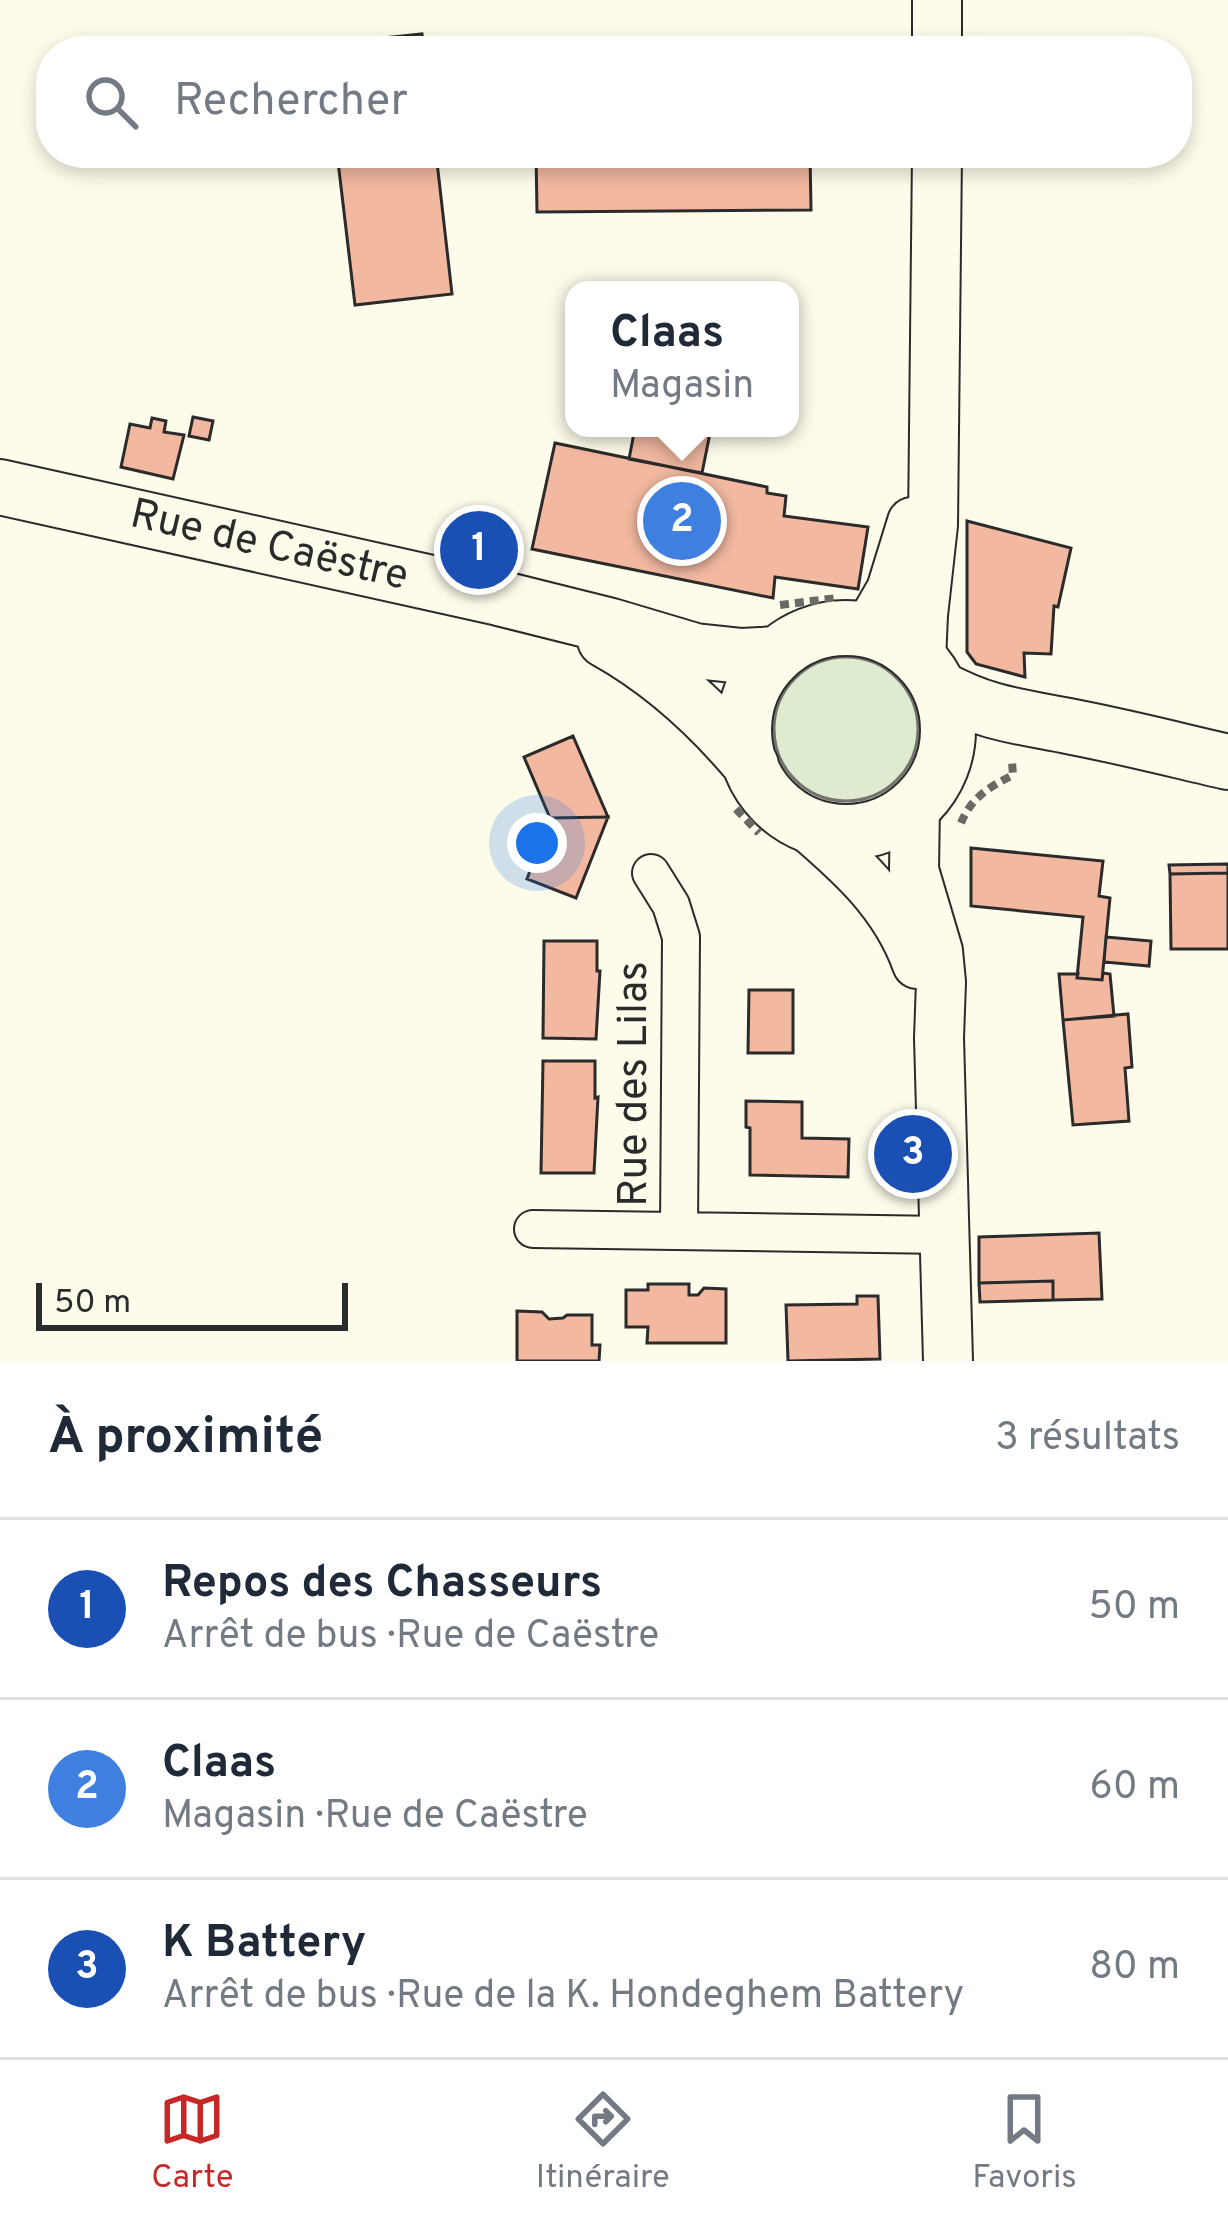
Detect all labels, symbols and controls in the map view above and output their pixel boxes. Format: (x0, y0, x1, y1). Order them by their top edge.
search box (36, 36, 1192, 168)
icon: search (78, 69, 144, 135)
text: Rechercher (174, 74, 408, 131)
popup (565, 281, 799, 437)
text: Claas (610, 306, 724, 363)
text: Magasin (610, 363, 754, 412)
pin: 2 (643, 476, 721, 566)
street label: Rue de Caëstre (125, 489, 413, 605)
pin: 1 (440, 505, 518, 595)
your location (507, 813, 567, 873)
street label: Rue des Lilas (609, 961, 662, 1207)
pin: 3 (874, 1109, 952, 1199)
scale bar (36, 1277, 348, 1330)
text: 50 m (54, 1283, 131, 1325)
text: À proximité (48, 1407, 323, 1472)
text: 3 résultats (995, 1415, 1180, 1464)
text: Repos des Chasseurs (162, 1556, 602, 1613)
text: 1 (79, 1584, 95, 1633)
text: 50 m (1089, 1584, 1180, 1633)
text: Arrêt de bus · Rue de Caëstre (162, 1613, 659, 1662)
text: Claas (162, 1736, 276, 1793)
text: 2 (75, 1764, 99, 1813)
text: 60 m (1089, 1764, 1180, 1813)
text: Magasin · Rue de Caëstre (162, 1793, 588, 1842)
text: K Battery (162, 1916, 366, 1973)
text: 3 (75, 1944, 99, 1993)
text: 80 m (1089, 1944, 1180, 1993)
text: Arrêt de bus · Rue de la K. Hondeghem Battery (162, 1973, 964, 2022)
tab: Carte (151, 2086, 234, 2200)
tab: Itinéraire (536, 2086, 670, 2200)
tab: Favoris (972, 2086, 1077, 2200)

